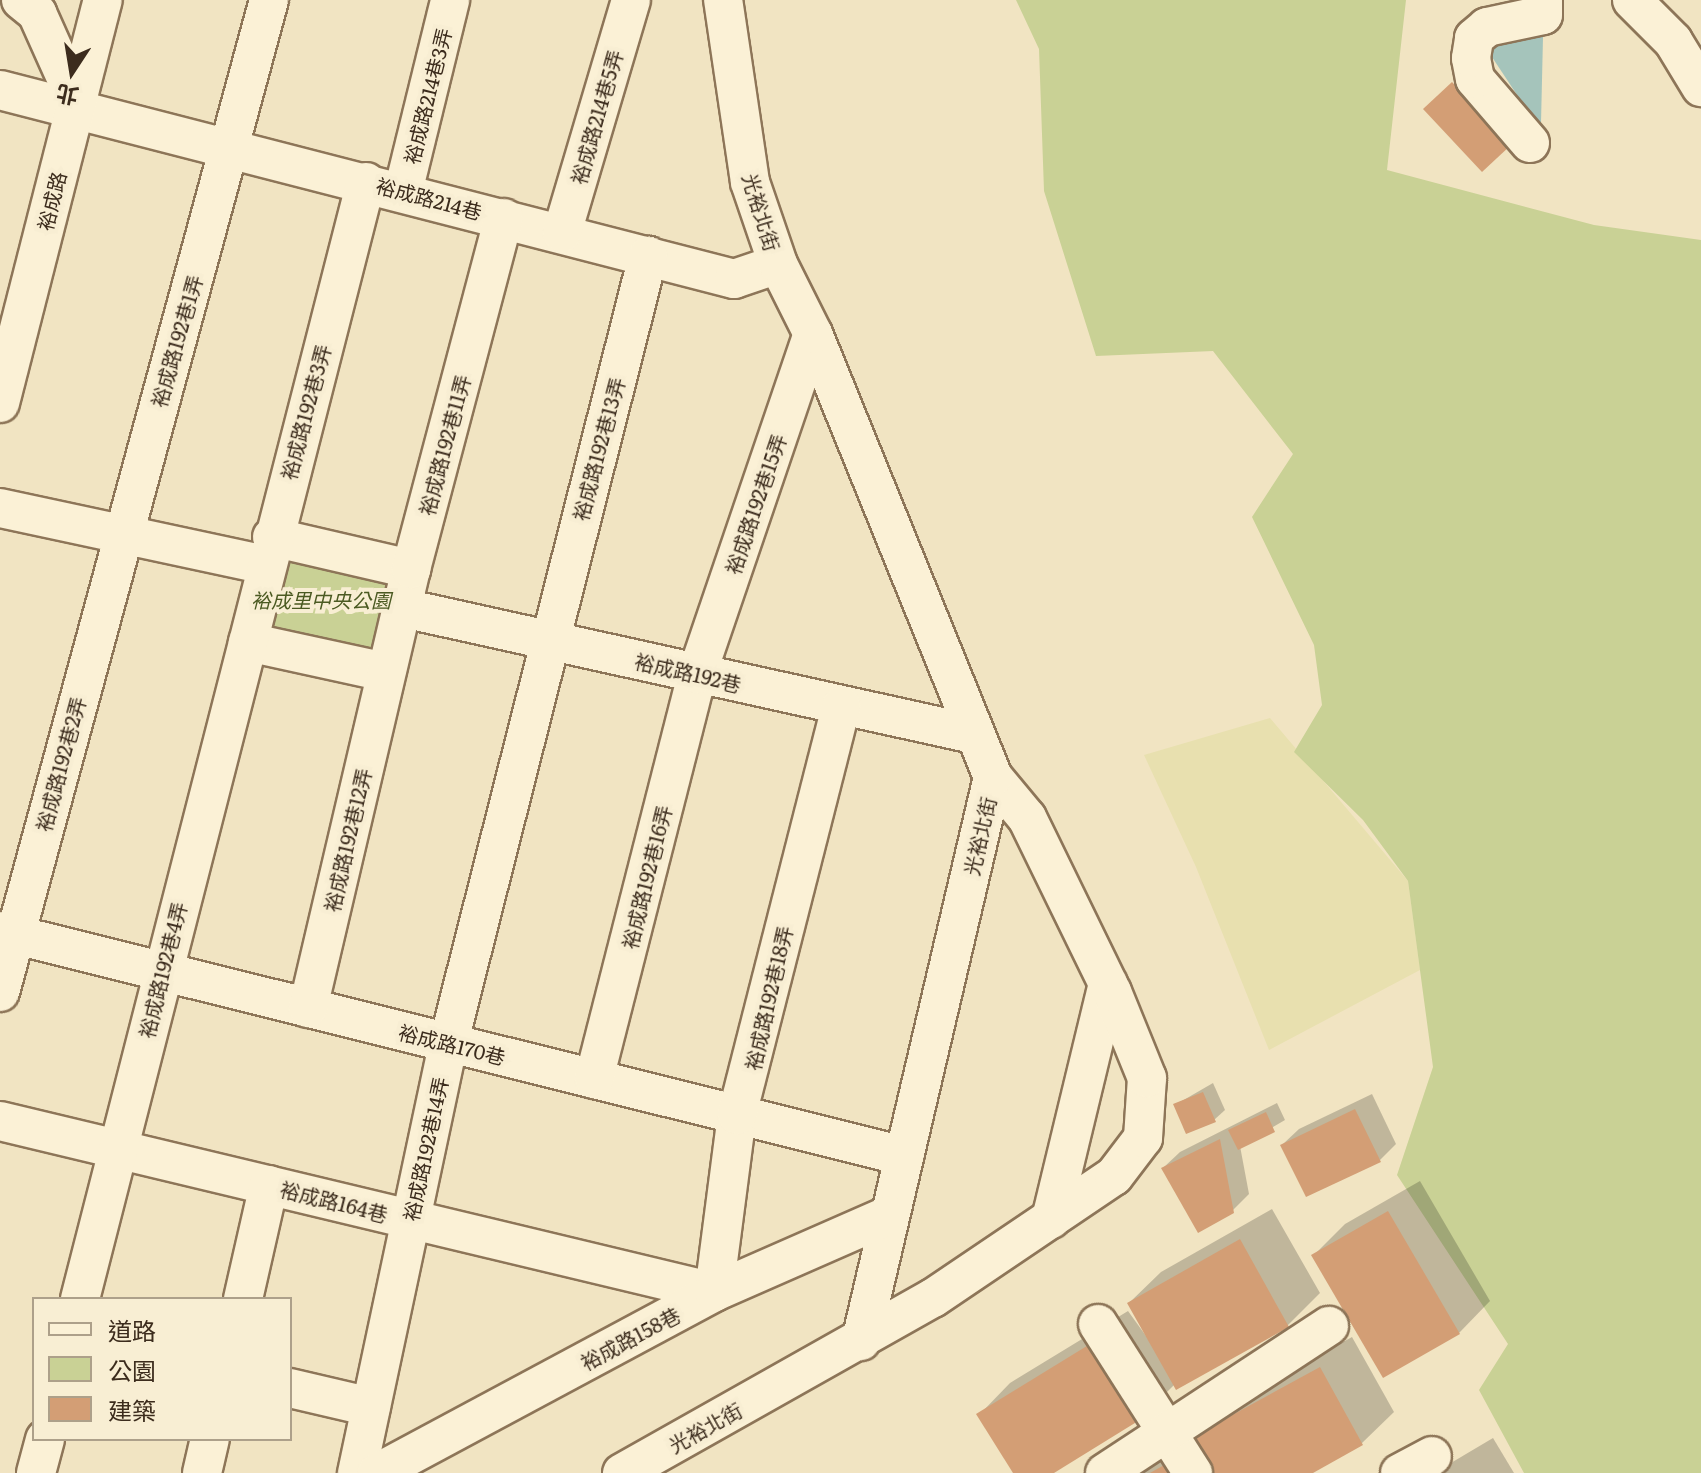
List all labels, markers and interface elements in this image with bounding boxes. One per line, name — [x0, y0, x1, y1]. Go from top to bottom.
street label: 裕成路214巷3弄 — [399, 25, 455, 167]
north arrow — [32, 32, 112, 112]
street label: 裕成路214巷5弄 — [565, 47, 627, 187]
text: 北 — [53, 78, 81, 114]
street label: 裕成路 — [32, 169, 70, 233]
street label: 光裕北街 — [739, 170, 785, 254]
street label: 裕成路214巷 — [373, 172, 485, 224]
street label: 裕成路192巷1弄 — [146, 272, 206, 410]
street label: 裕成路192巷3弄 — [275, 342, 335, 482]
street label: 裕成路192巷11弄 — [414, 372, 474, 518]
street label: 裕成路192巷13弄 — [567, 375, 629, 523]
street label: 裕成路192巷15弄 — [720, 431, 790, 577]
park label: 裕成里中央公園 — [251, 587, 391, 611]
street label: 裕成路192巷 — [632, 648, 744, 696]
street label: 裕成路192巷2弄 — [30, 694, 90, 834]
street label: 裕成路192巷12弄 — [319, 766, 375, 914]
street label: 光裕北街 — [958, 794, 1000, 878]
street label: 裕成路192巷16弄 — [617, 803, 675, 951]
street label: 裕成路192巷4弄 — [133, 899, 191, 1041]
street label: 裕成路192巷18弄 — [740, 923, 796, 1073]
street label: 裕成路170巷 — [396, 1019, 508, 1069]
street label: 裕成路192巷14弄 — [398, 1075, 452, 1223]
street label: 裕成路164巷 — [278, 1176, 390, 1226]
legend — [32, 1297, 292, 1441]
street label: 裕成路158巷 — [576, 1302, 684, 1374]
text: 道路 — [108, 1312, 156, 1347]
text: 公園 — [108, 1352, 156, 1387]
text: 建築 — [108, 1392, 156, 1427]
street label: 光裕北街 — [664, 1397, 746, 1457]

